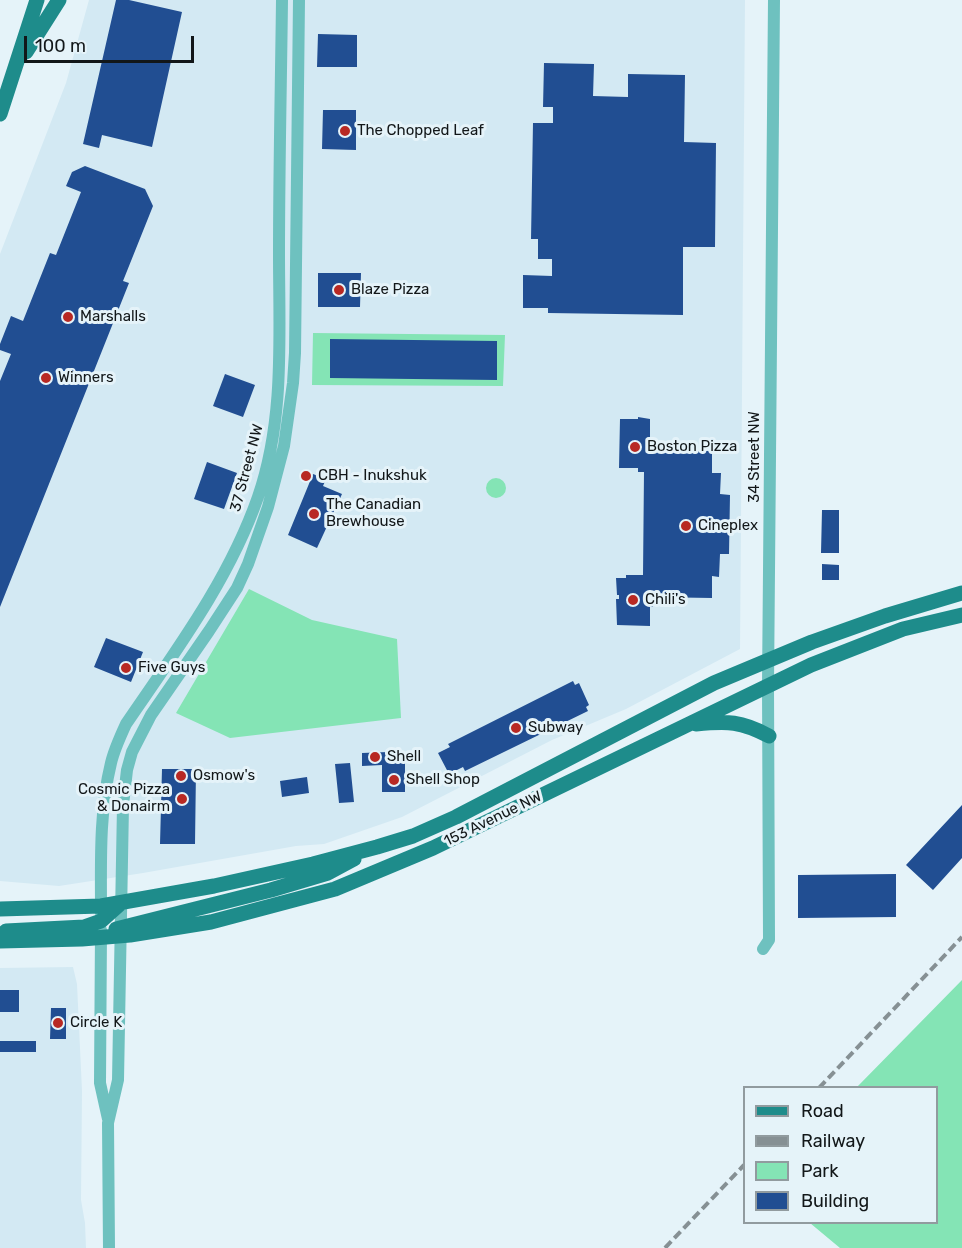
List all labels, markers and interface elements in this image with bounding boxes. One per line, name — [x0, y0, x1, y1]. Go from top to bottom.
scale bar — [27, 24, 196, 62]
text: 100 m — [35, 35, 86, 57]
place label: The Chopped Leaf — [357, 122, 484, 140]
marker: The Chopped Leaf — [338, 124, 352, 138]
place label: Blaze Pizza — [351, 281, 429, 299]
marker: Blaze Pizza — [332, 283, 346, 297]
place label: Marshalls — [80, 308, 146, 326]
marker: Marshalls — [61, 310, 75, 324]
place label: Winners — [58, 369, 114, 387]
marker: Winners — [39, 371, 53, 385]
street label: 34 Street NW — [746, 411, 764, 503]
street label: 37 Street NW — [227, 422, 267, 514]
place label: Boston Pizza — [647, 438, 737, 456]
marker: Boston Pizza — [628, 440, 642, 454]
place label: CBH - Inukshuk — [318, 467, 427, 485]
marker: CBH - Inukshuk — [299, 469, 313, 483]
place label: The Canadian Brewhouse — [326, 496, 421, 531]
marker: The Canadian Brewhouse — [307, 507, 321, 521]
place label: Cineplex — [698, 517, 758, 535]
marker: Cineplex — [679, 519, 693, 533]
place label: Chili's — [645, 591, 686, 609]
marker: Chili's — [626, 593, 640, 607]
place label: Five Guys — [138, 659, 205, 677]
marker: Five Guys — [119, 661, 133, 675]
place label: Subway — [528, 719, 583, 737]
marker: Subway — [509, 721, 523, 735]
place label: Shell — [387, 748, 421, 766]
marker: Shell — [368, 750, 382, 764]
place label: Osmow's — [193, 767, 255, 785]
marker: Osmow's — [174, 769, 188, 783]
place label: Shell Shop — [406, 771, 480, 789]
marker: Shell Shop — [387, 773, 401, 787]
place label: Cosmic Pizza & Donairm — [78, 781, 170, 816]
street label: 153 Avenue NW — [441, 788, 545, 850]
marker: Cosmic Pizza & Donairm — [175, 792, 189, 806]
place label: Circle K — [70, 1014, 122, 1032]
marker: Circle K — [51, 1016, 65, 1030]
legend — [743, 1086, 938, 1224]
text: Road — [801, 1100, 844, 1122]
text: Railway — [801, 1130, 865, 1152]
text: Park — [801, 1160, 838, 1182]
text: Building — [801, 1190, 869, 1212]

